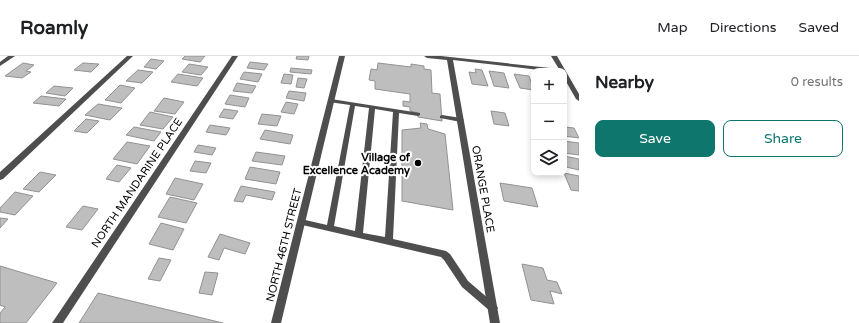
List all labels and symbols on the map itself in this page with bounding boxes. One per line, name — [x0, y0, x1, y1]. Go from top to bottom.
street label: NORTH MANDARINE PLACE — [89, 116, 185, 250]
street label: ORANGE PLACE — [469, 144, 497, 234]
place label: Village of Excellence Academy — [303, 151, 411, 178]
marker: Village of Excellence Academy — [413, 158, 423, 168]
street label: NORTH 46TH STREET — [264, 186, 305, 303]

